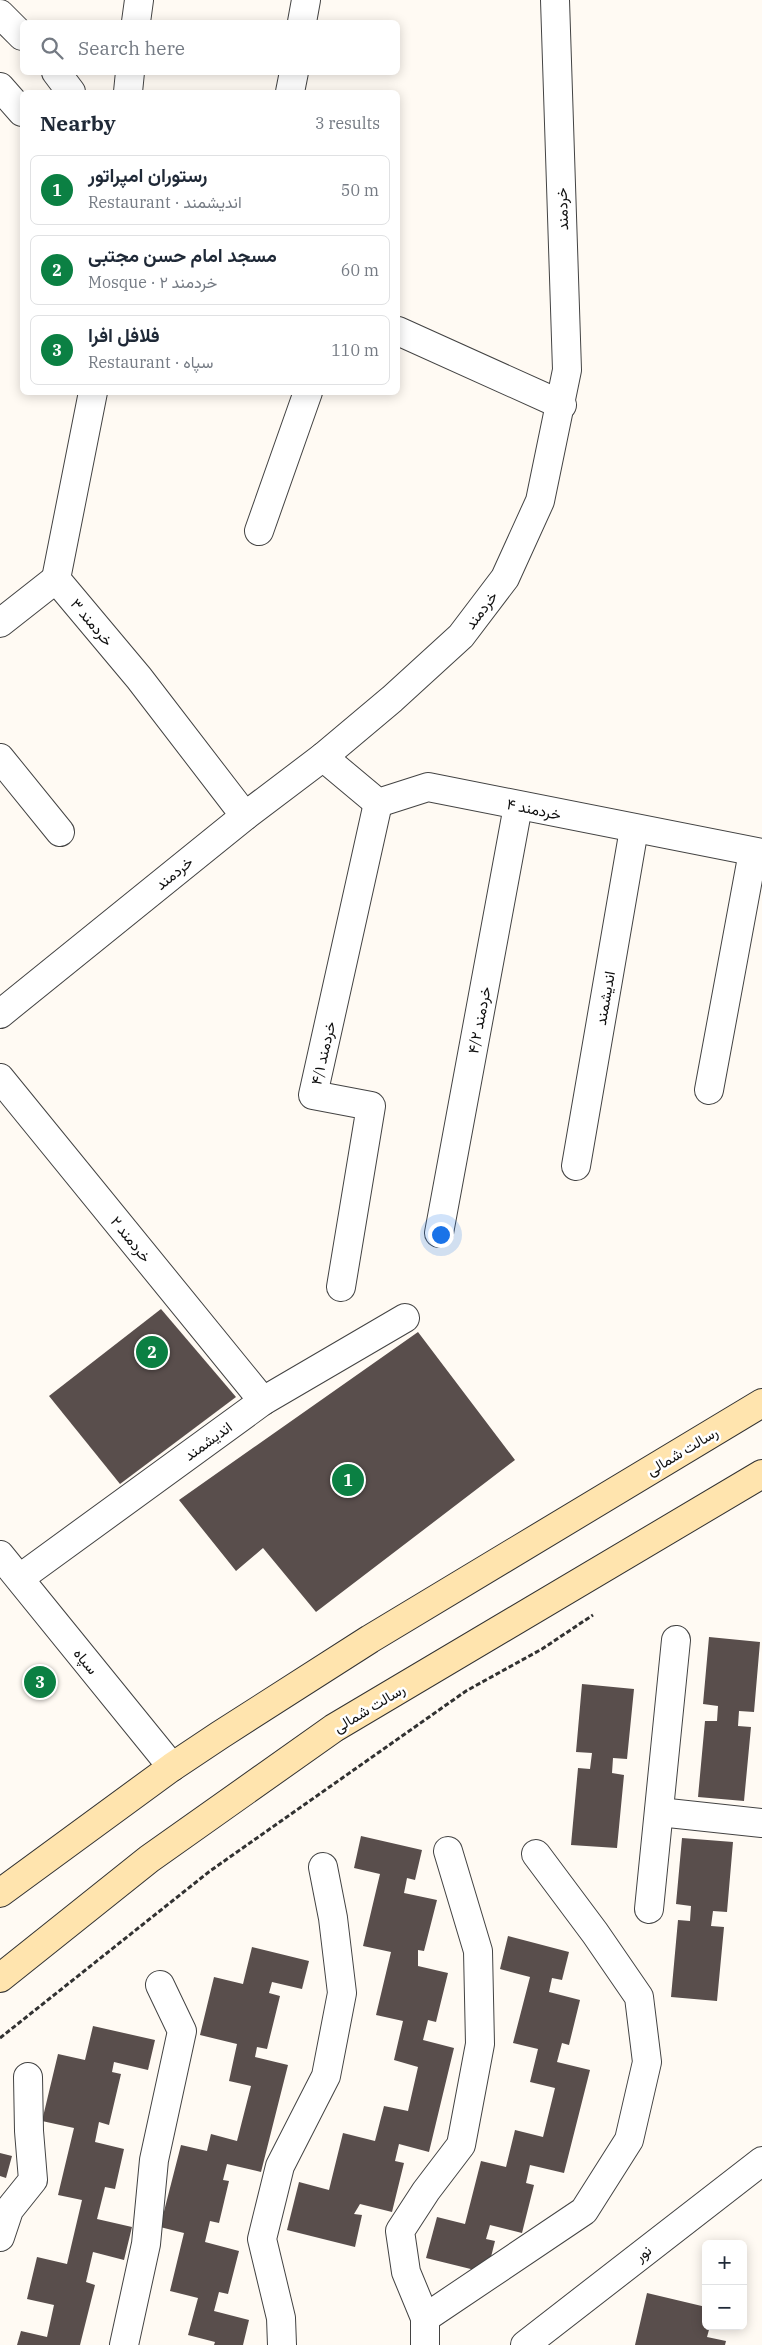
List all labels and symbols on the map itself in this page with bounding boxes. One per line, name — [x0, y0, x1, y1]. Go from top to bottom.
street label: خردمند — [552, 187, 572, 231]
street label: خردمند — [461, 587, 501, 633]
street label: خردمند ۳ — [67, 594, 117, 650]
street label: خردمند ۴ — [505, 794, 563, 824]
street label: خردمند — [151, 852, 197, 894]
street label: اندیشمند — [591, 969, 619, 1027]
street label: خردمند ۴/۲ — [463, 985, 495, 1055]
street label: خردمند ۴/۱ — [306, 1019, 340, 1087]
street label: خردمند ۲ — [107, 1212, 155, 1266]
your location — [428, 1222, 454, 1248]
pin: 2 — [136, 1333, 168, 1371]
street label: اندیشمند — [180, 1417, 236, 1465]
street label: رسالت شمالی — [643, 1422, 722, 1481]
pin: 1 — [332, 1461, 364, 1499]
street label: سپاه — [69, 1644, 102, 1679]
pin: 3 — [24, 1663, 56, 1701]
street label: رسالت شمالی — [330, 1679, 409, 1738]
street label: نور — [630, 2241, 655, 2266]

